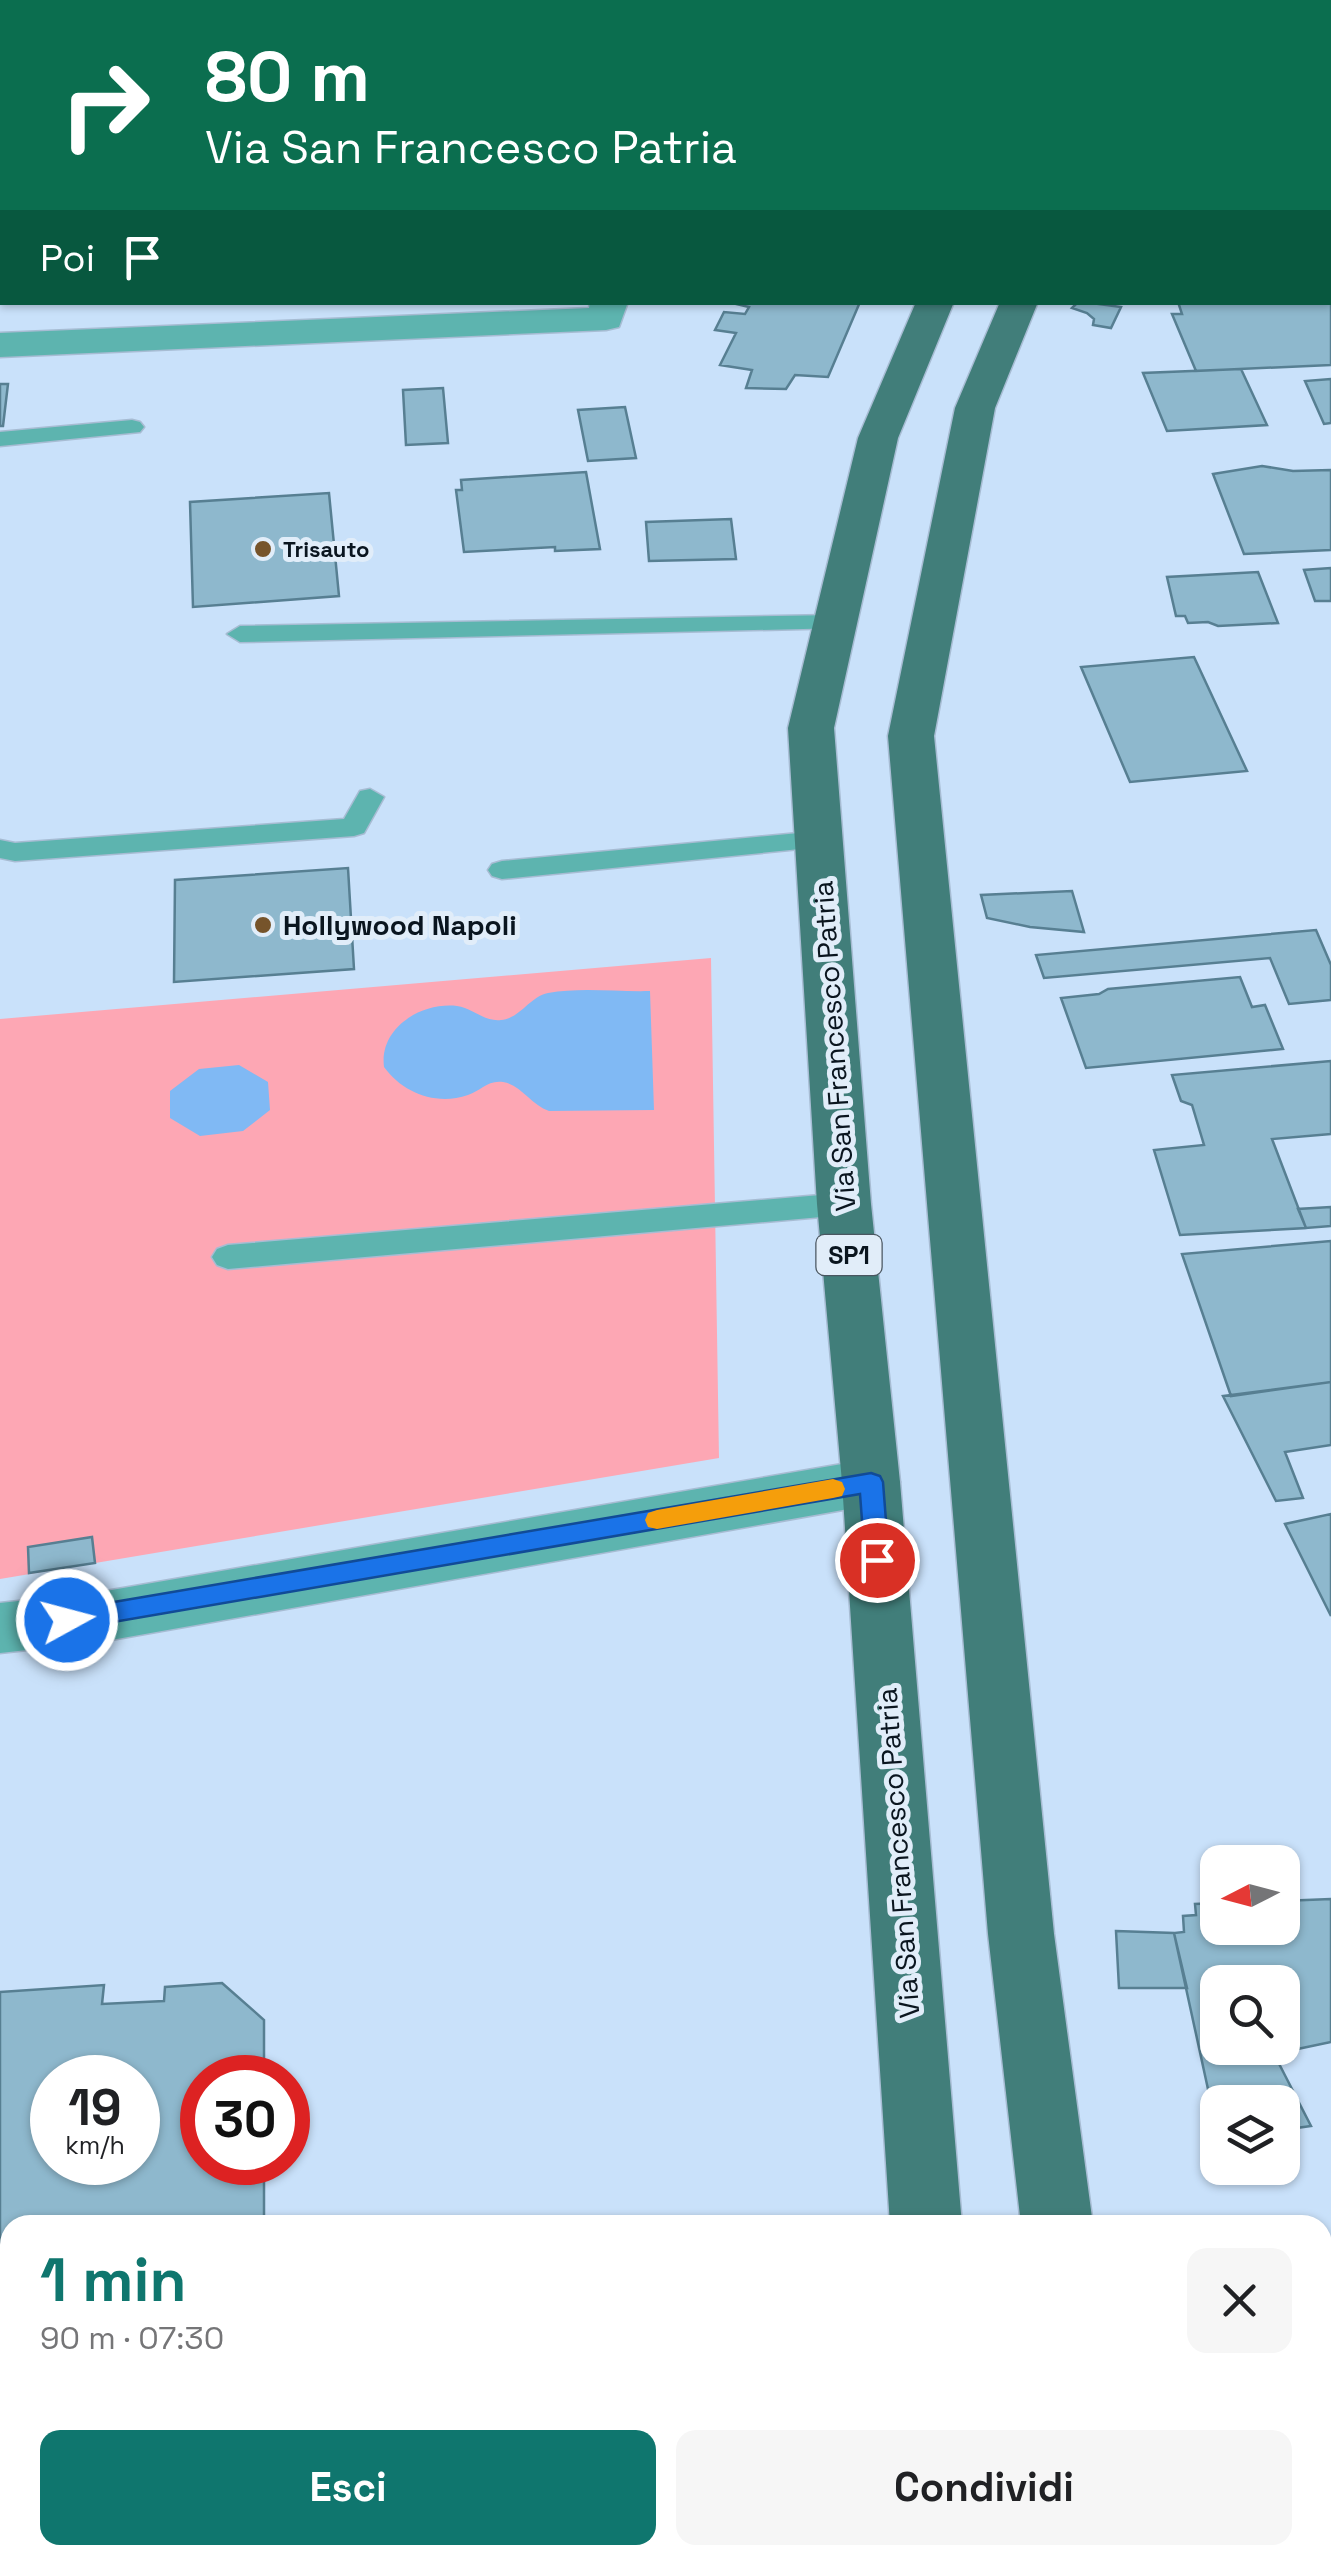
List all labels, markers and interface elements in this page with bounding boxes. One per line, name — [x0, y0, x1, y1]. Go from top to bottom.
text: 80 m — [205, 32, 370, 121]
icon: right — [40, 40, 170, 170]
text: Via San Francesco Patria — [205, 119, 737, 176]
icon: arrive — [115, 230, 170, 285]
text: Poi — [40, 234, 95, 282]
place label: Trisauto — [283, 535, 370, 563]
marker: Trisauto — [252, 538, 274, 560]
street label: Via San Francesco Patria — [804, 880, 864, 1212]
place label: Hollywood Napoli — [283, 907, 517, 943]
marker: Hollywood Napoli — [252, 914, 274, 936]
road number: SP1 — [816, 1235, 882, 1275]
pin — [835, 1518, 920, 1603]
icon: arrive — [850, 1533, 905, 1588]
position arrow — [15, 1568, 119, 1672]
street label: Via San Francesco Patria — [868, 1687, 928, 2019]
north arrow — [1200, 1845, 1300, 1945]
map controls — [1200, 1845, 1300, 2185]
button: search — [1200, 1965, 1300, 2065]
speed limit sign: 30 — [180, 2055, 310, 2185]
text: 19 — [68, 2076, 122, 2140]
button: layers — [1200, 2085, 1300, 2185]
text: km/h — [65, 2129, 125, 2161]
text: 1 min — [40, 2242, 187, 2319]
button: close — [1187, 2248, 1292, 2353]
text: 90 m · 07:30 — [40, 2318, 224, 2358]
button: Esci — [40, 2430, 656, 2545]
button: Condividi — [676, 2430, 1292, 2545]

